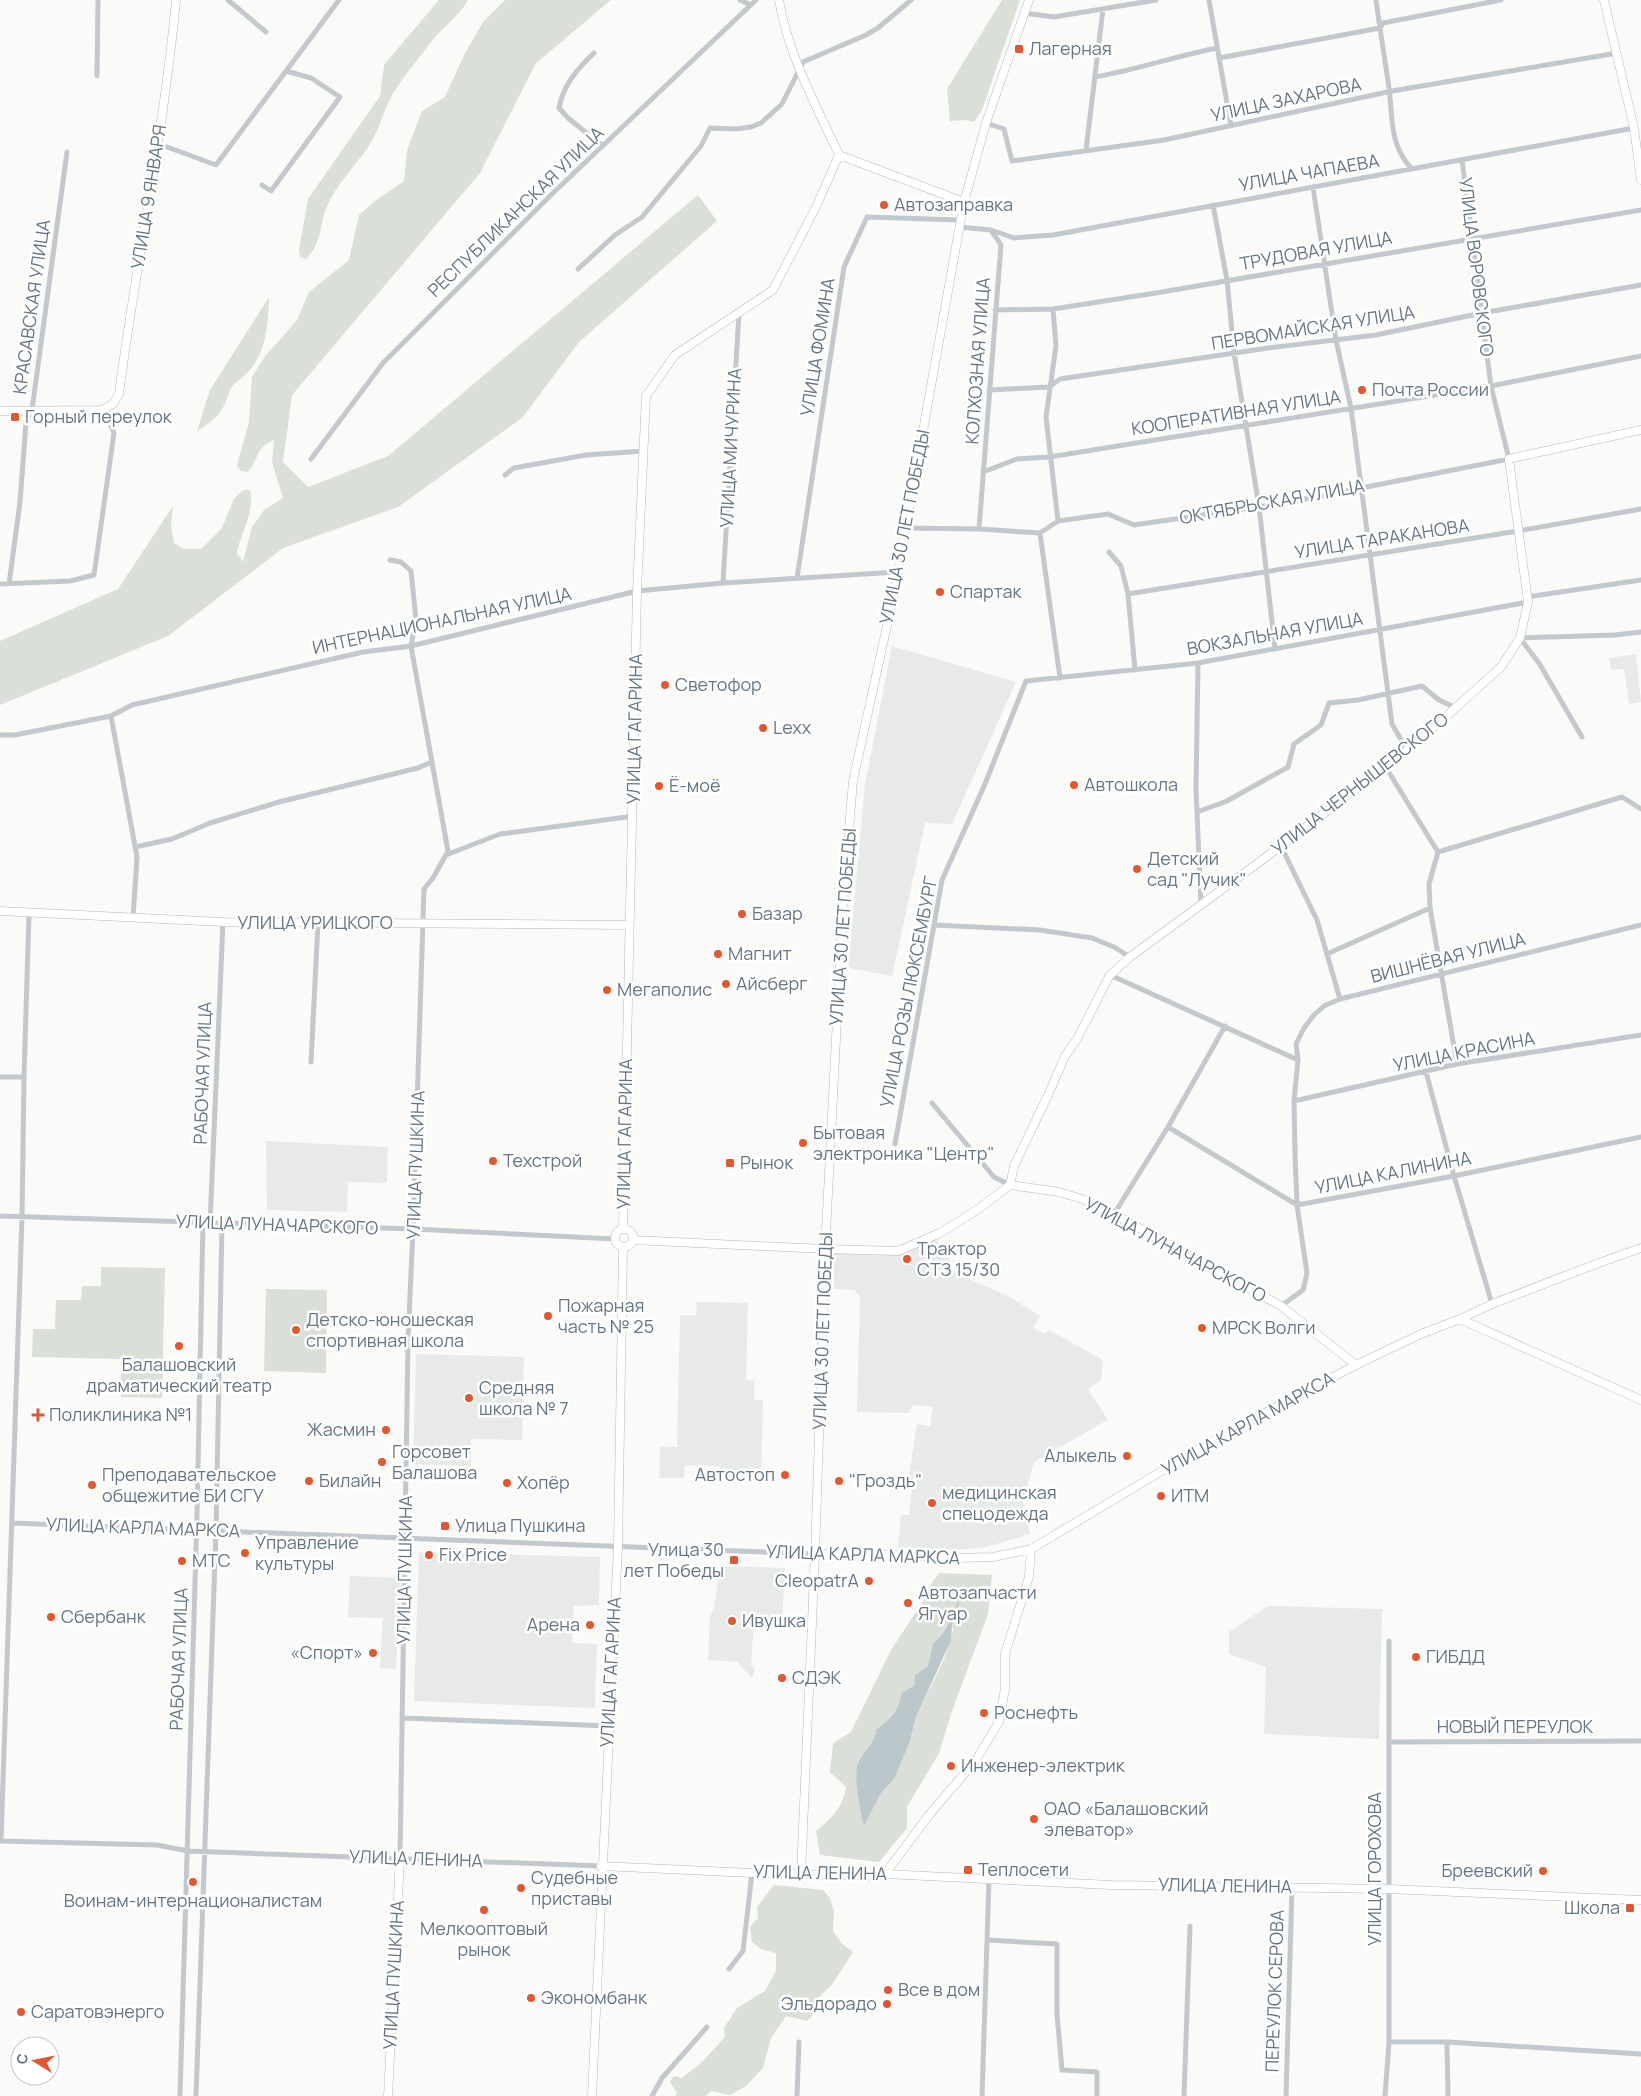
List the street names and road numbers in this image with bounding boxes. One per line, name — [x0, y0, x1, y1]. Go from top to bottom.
street label: УЛИЦА ЗАХАРОВА — [1208, 71, 1364, 127]
street label: РЕСПУБЛИКАНСКАЯ УЛИЦА — [422, 120, 609, 302]
street label: УЛИЦА 9 ЯНВАРЯ — [125, 123, 171, 271]
street label: УЛИЦА ЧАПАЕВА — [1237, 148, 1382, 196]
street label: УЛИЦА ВОРОВСКОГО — [1454, 176, 1500, 358]
street label: КРАСАВСКАЯ УЛИЦА — [7, 217, 55, 396]
street label: ТРУДОВАЯ УЛИЦА — [1238, 225, 1395, 275]
street label: УЛИЦА ФОМИНА — [794, 275, 840, 418]
street label: КОЛХОЗНАЯ УЛИЦА — [959, 276, 995, 445]
street label: ПЕРВОМАЙСКАЯ УЛИЦА — [1209, 299, 1417, 355]
street label: УЛИЦА МИЧУРИНА — [714, 367, 746, 528]
street label: КООПЕРАТИВНАЯ УЛИЦА — [1129, 384, 1343, 440]
street label: УЛИЦА 30 ЛЕТ ПОБЕДЫ — [873, 427, 935, 626]
street label: ОКТЯБРЬСКАЯ УЛИЦА — [1177, 473, 1367, 529]
street label: УЛИЦА ТАРАКАНОВА — [1293, 512, 1471, 564]
street label: ИНТЕРНАЦИОНАЛЬНАЯ УЛИЦА — [310, 581, 574, 659]
street label: ВОКЗАЛЬНАЯ УЛИЦА — [1185, 606, 1365, 660]
street label: УЛИЦА ГАГАРИНА — [621, 653, 647, 805]
street label: УЛИЦА ЧЕРНЫШЕВСКОГО — [1266, 707, 1453, 860]
street label: УЛИЦА 30 ЛЕТ ПОБЕДЫ — [823, 827, 861, 1027]
street label: УЛИЦА РОЗЫ ЛЮКСЕМБУРГ — [874, 874, 942, 1110]
street label: УЛИЦА УРИЦКОГО — [237, 910, 393, 934]
street label: ВИШНЁВАЯ УЛИЦА — [1368, 926, 1528, 988]
street label: РАБОЧАЯ УЛИЦА — [188, 1001, 217, 1145]
street label: УЛИЦА КРАСИНА — [1391, 1025, 1537, 1077]
street label: УЛИЦА ГАГАРИНА — [611, 1058, 637, 1210]
street label: УЛИЦА ПУШКИНА — [400, 1089, 430, 1240]
street label: УЛИЦА КАЛИНИНА — [1313, 1145, 1474, 1199]
street label: УЛИЦА ЛУНАЧАРСКОГО — [1080, 1191, 1271, 1307]
street label: УЛИЦА ЛУНАЧАРСКОГО — [175, 1208, 379, 1240]
street label: УЛИЦА 30 ЛЕТ ПОБЕДЫ — [807, 1232, 837, 1430]
street label: УЛИЦА КАРЛА МАРКСА — [1157, 1365, 1339, 1481]
street label: УЛИЦА ПУШКИНА — [391, 1494, 417, 1645]
street label: УЛИЦА КАРЛА МАРКСА — [45, 1512, 241, 1542]
street label: УЛИЦА КАРЛА МАРКСА — [765, 1539, 961, 1569]
street label: РАБОЧАЯ УЛИЦА — [164, 1587, 193, 1731]
street label: УЛИЦА ГАГАРИНА — [594, 1595, 626, 1748]
street label: НОВЫЙ ПЕРЕУЛОК — [1437, 1714, 1594, 1738]
street label: УЛИЦА ГОРОХОВА — [1362, 1791, 1386, 1946]
street label: УЛИЦА ЛЕНИНА — [349, 1844, 484, 1872]
street label: УЛИЦА ЛЕНИНА — [753, 1859, 888, 1885]
street label: УЛИЦА ЛЕНИНА — [1158, 1872, 1293, 1898]
street label: УЛИЦА ПУШКИНА — [377, 1899, 409, 2050]
street label: ПЕРЕУЛОК СЕРОВА — [1259, 1909, 1289, 2073]

